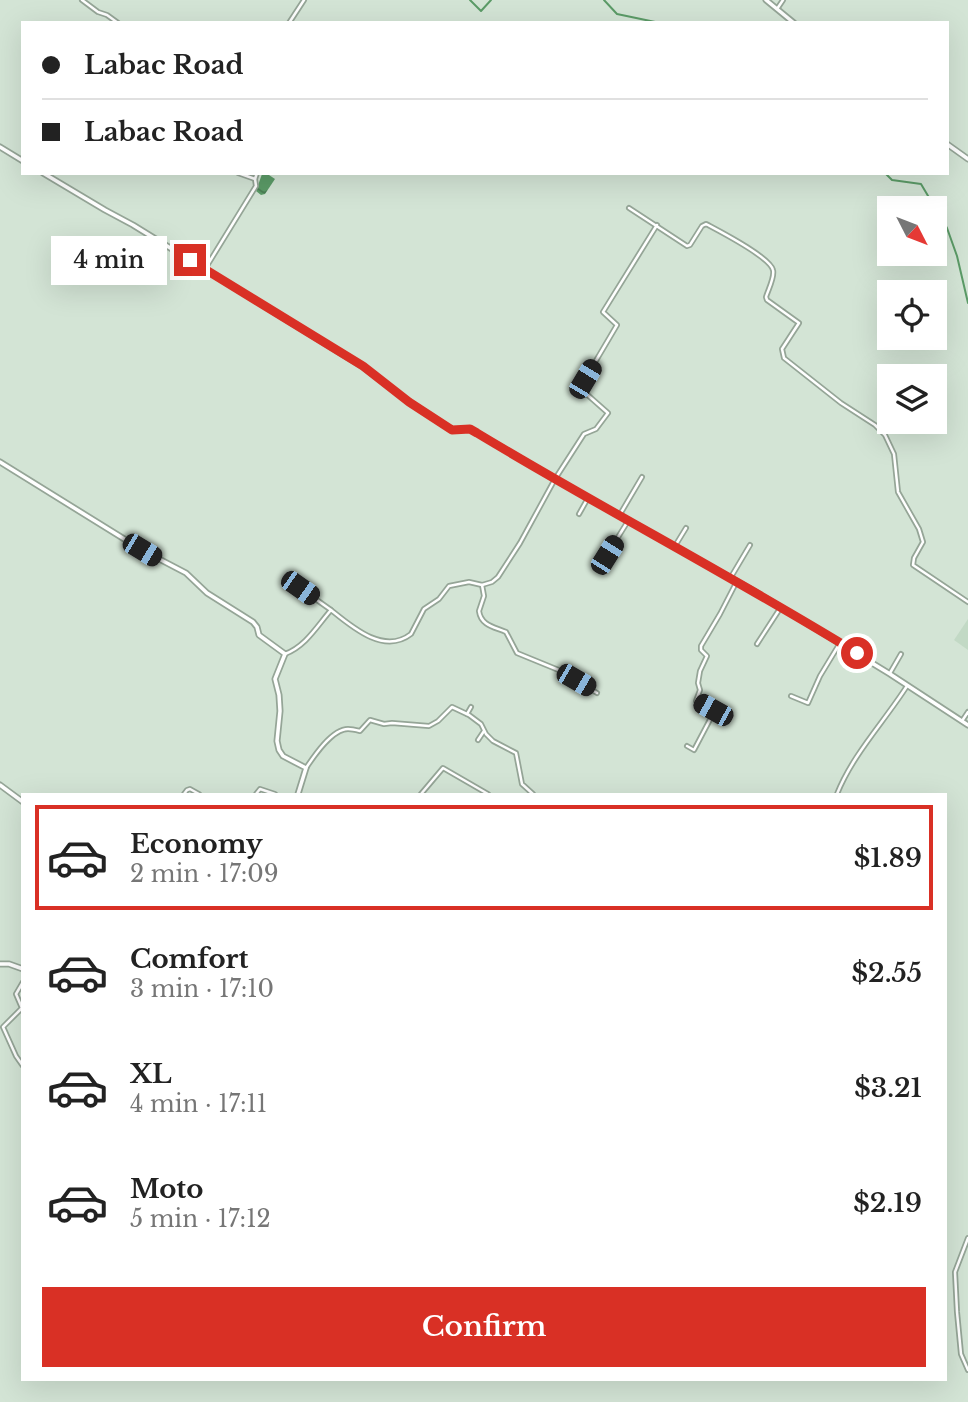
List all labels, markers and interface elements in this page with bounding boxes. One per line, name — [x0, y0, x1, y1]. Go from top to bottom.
text: Labac Road — [84, 49, 244, 81]
text: Labac Road — [84, 116, 244, 148]
north arrow — [877, 196, 947, 266]
map controls — [877, 196, 947, 434]
callout: 4 min — [50, 236, 166, 284]
route end — [174, 244, 206, 276]
text: 4 min — [74, 246, 144, 274]
button: locate — [877, 280, 947, 350]
car — [566, 356, 605, 402]
button: layers — [877, 364, 947, 434]
car — [119, 530, 166, 570]
car — [587, 532, 628, 578]
car — [277, 567, 324, 609]
route start — [841, 637, 873, 669]
car — [553, 660, 600, 700]
car — [690, 691, 737, 729]
icon: car — [46, 826, 109, 889]
text: Economy — [130, 828, 263, 860]
text: $1.89 — [854, 842, 922, 874]
text: 2 min · 17:09 — [130, 860, 278, 888]
icon: car — [46, 941, 109, 1004]
text: Comfort — [130, 943, 248, 975]
text: $2.55 — [852, 957, 922, 989]
text: 3 min · 17:10 — [130, 975, 274, 1003]
icon: car — [46, 1056, 109, 1119]
text: XL — [130, 1058, 172, 1090]
text: $3.21 — [854, 1072, 922, 1104]
text: 4 min · 17:11 — [130, 1090, 267, 1118]
icon: car — [46, 1171, 109, 1234]
text: Moto — [130, 1173, 203, 1205]
text: $2.19 — [853, 1187, 922, 1219]
text: 5 min · 17:12 — [130, 1205, 271, 1233]
button: Confirm — [42, 1287, 926, 1367]

